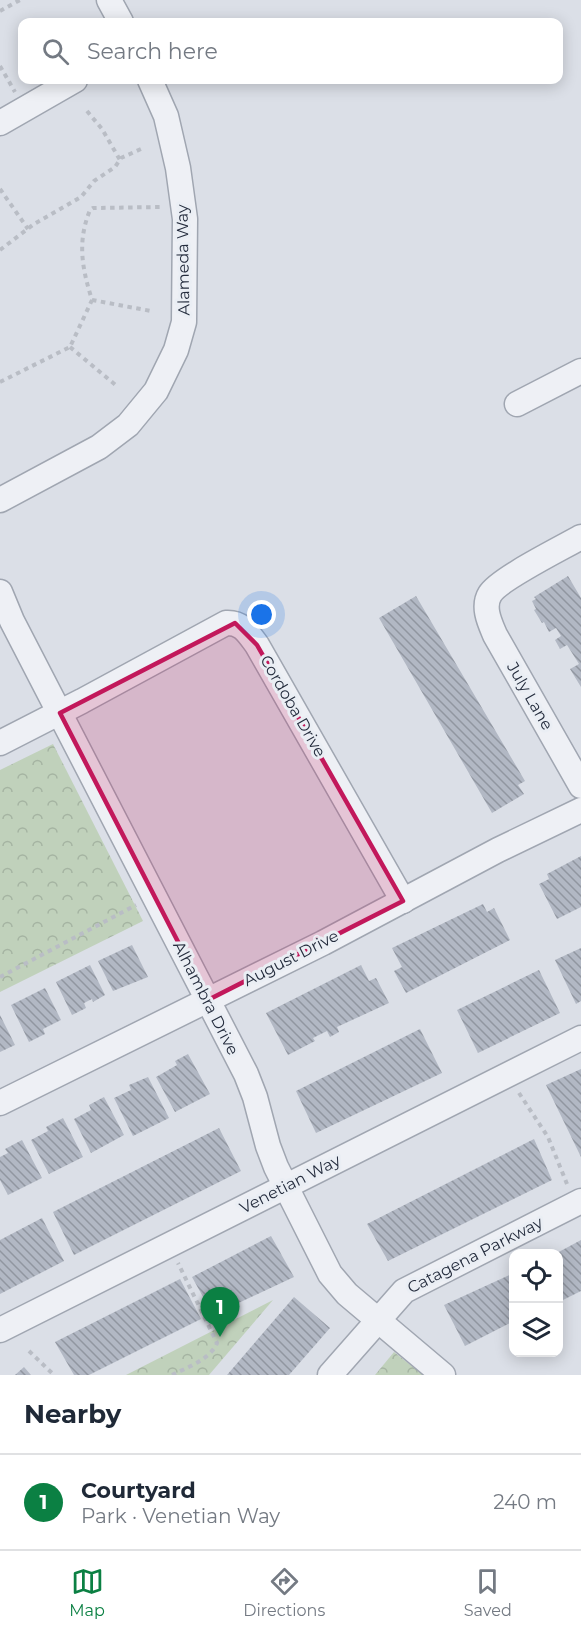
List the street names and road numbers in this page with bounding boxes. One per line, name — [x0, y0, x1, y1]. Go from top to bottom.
street label: Alameda Way — [173, 204, 193, 316]
street label: Cordoba Drive — [256, 652, 330, 760]
street label: July Lane — [502, 658, 557, 733]
street label: August Drive — [240, 926, 342, 990]
street label: Alhambra Drive — [169, 938, 243, 1058]
street label: Venetian Way — [237, 1150, 344, 1218]
street label: Catagena Parkway — [404, 1213, 546, 1297]

